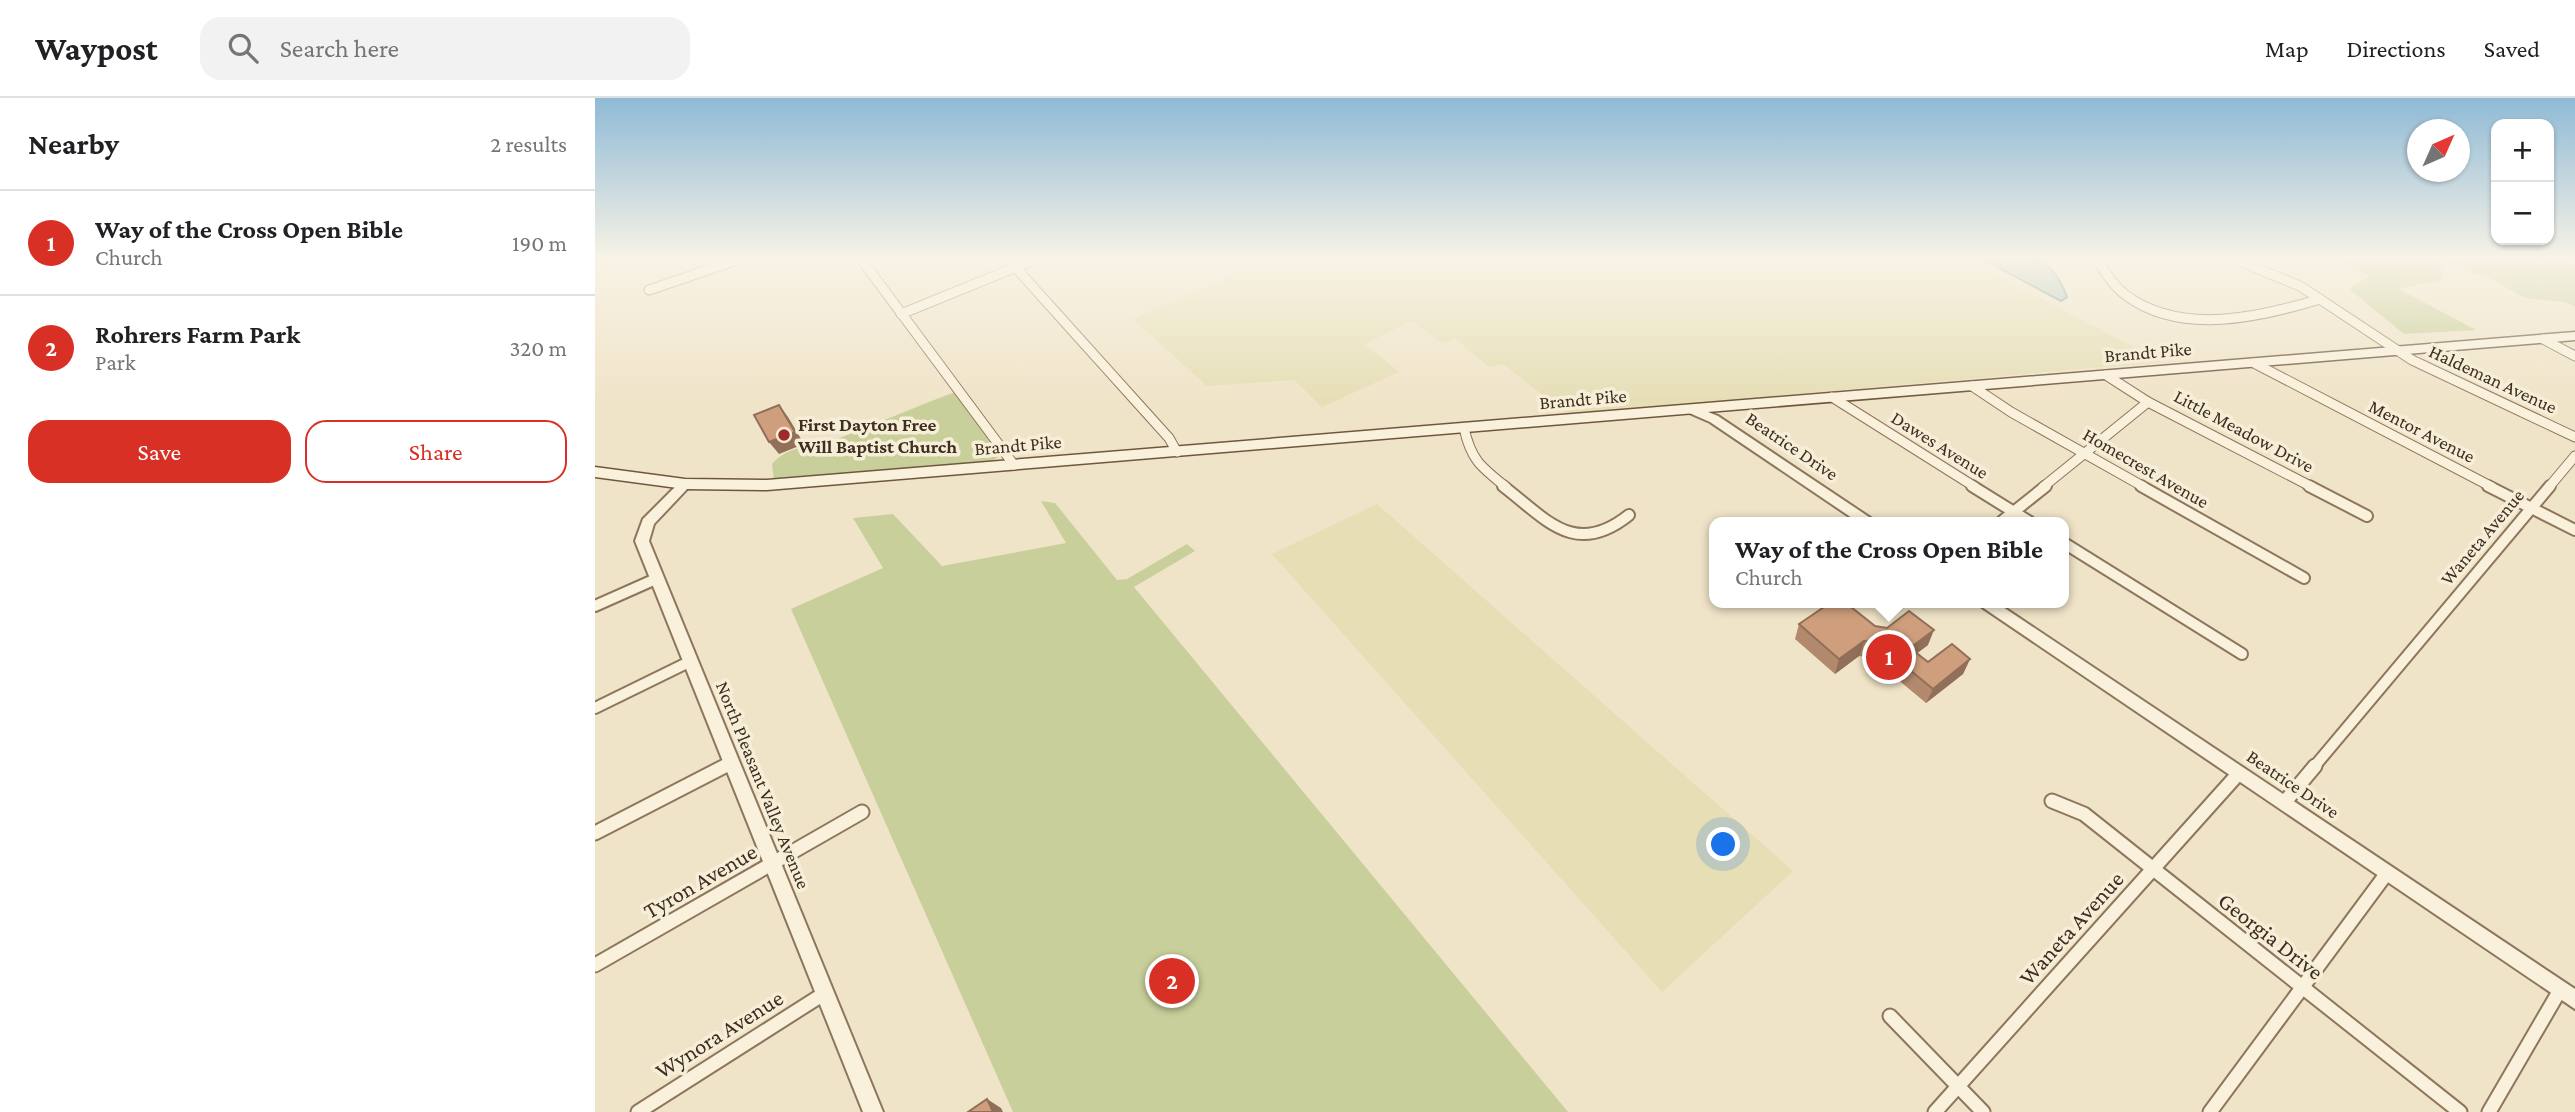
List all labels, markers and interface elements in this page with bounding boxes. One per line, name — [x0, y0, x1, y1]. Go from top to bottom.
search box — [200, 17, 690, 80]
icon: search — [224, 29, 262, 67]
text: Waypost — [35, 30, 158, 67]
text: Search here — [280, 34, 399, 63]
text: Map — [2265, 35, 2309, 62]
text: Directions — [2347, 35, 2446, 62]
text: Saved — [2484, 35, 2540, 62]
north arrow — [2407, 119, 2470, 182]
map controls — [2491, 119, 2554, 245]
button: + — [2491, 119, 2554, 182]
text: Nearby — [28, 127, 119, 160]
text: 2 results — [490, 131, 567, 157]
button: − — [2491, 182, 2554, 245]
text: Way of the Cross Open Bible — [95, 215, 403, 244]
text: 1 — [47, 230, 55, 256]
text: 190 m — [512, 230, 567, 256]
text: Church — [95, 244, 163, 270]
text: Rohrers Farm Park — [95, 320, 300, 349]
text: 2 — [45, 335, 57, 361]
text: 320 m — [509, 335, 567, 361]
street label: Brandt Pike — [2104, 338, 2192, 366]
street label: Haldeman Avenue — [2426, 340, 2560, 418]
text: Park — [95, 349, 136, 375]
street label: Brandt Pike — [1539, 385, 1627, 413]
street label: Little Meadow Drive — [2171, 385, 2317, 477]
street label: Mentor Avenue — [2365, 395, 2479, 467]
street label: Beatrice Drive — [1742, 407, 1842, 485]
street label: Dawes Avenue — [1888, 407, 1992, 483]
place label: First Dayton Free Will Baptist Church — [797, 414, 957, 457]
button: Save — [28, 420, 291, 483]
button: Share — [305, 420, 567, 483]
street label: Homecrest Avenue — [2080, 424, 2212, 512]
marker: First Dayton Free Will Baptist Church — [776, 427, 792, 443]
street label: Brandt Pike — [974, 431, 1062, 459]
street label: Waneta Avenue — [2436, 485, 2528, 589]
popup — [1709, 517, 2069, 608]
text: Way of the Cross Open Bible — [1735, 535, 2043, 564]
text: Church — [1735, 564, 1803, 590]
pin: 1 — [1866, 631, 1912, 683]
street label: North Pleasant Valley Avenue — [712, 678, 814, 892]
street label: Beatrice Drive — [2243, 745, 2343, 823]
your location — [1706, 827, 1740, 861]
street label: Tyron Avenue — [639, 838, 761, 924]
street label: Waneta Avenue — [2013, 866, 2129, 990]
street label: Georgia Drive — [2213, 887, 2329, 985]
pin: 2 — [1149, 955, 1195, 1007]
street label: Wynora Avenue — [650, 984, 788, 1084]

